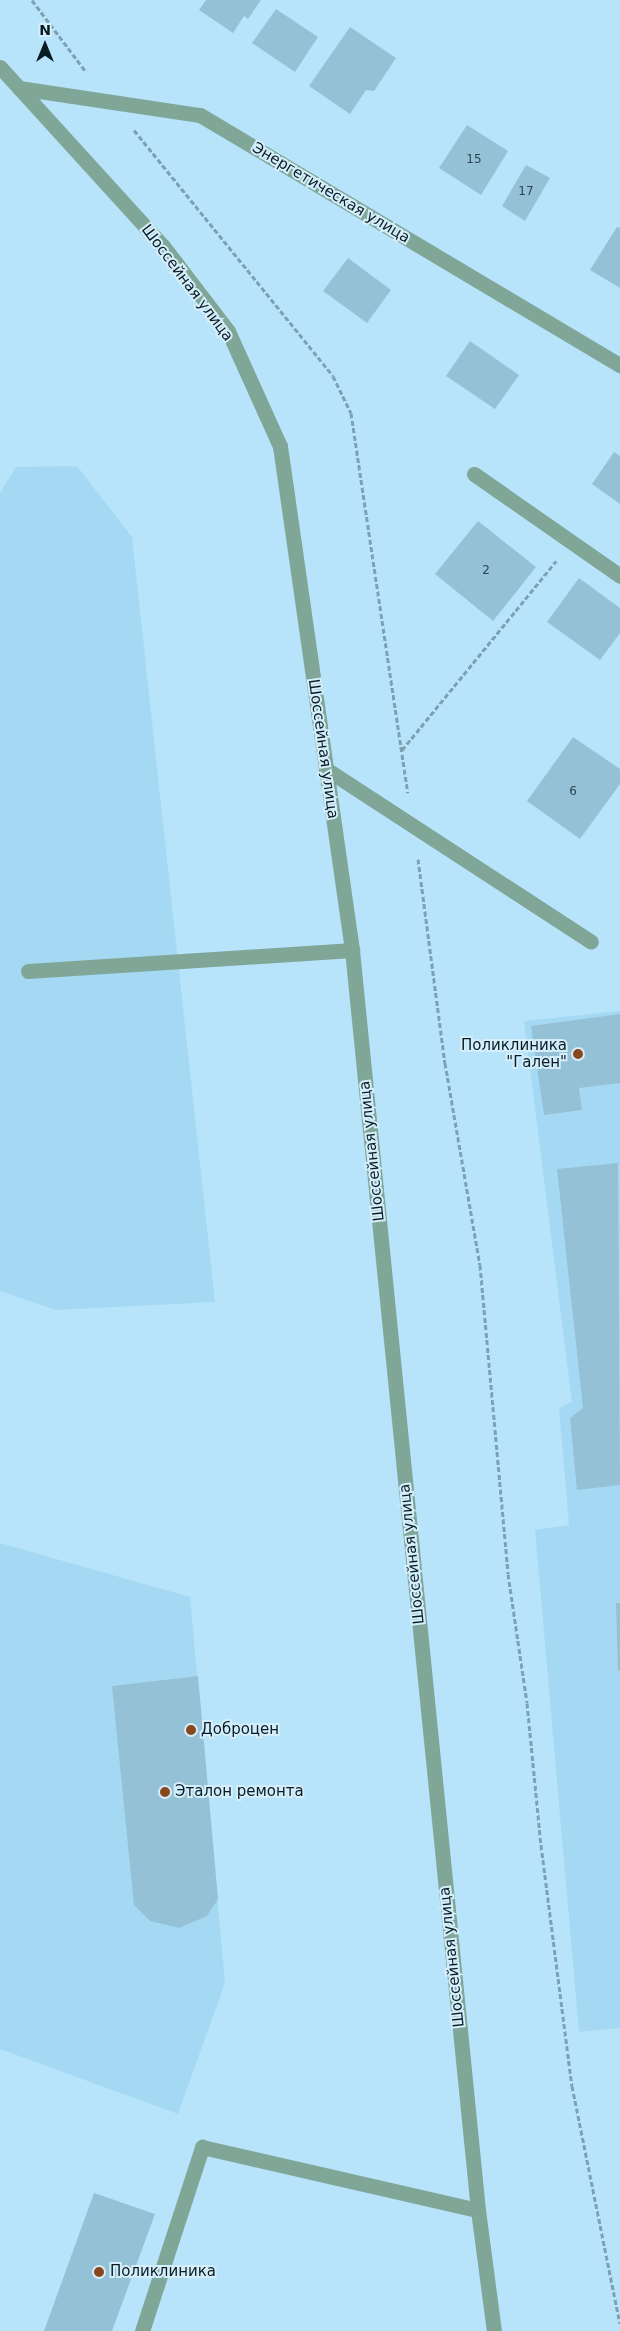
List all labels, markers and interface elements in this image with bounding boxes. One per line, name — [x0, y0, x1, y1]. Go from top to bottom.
north arrow — [20, 20, 70, 70]
text: N — [39, 22, 51, 38]
street label: Энергетическая улица — [249, 139, 413, 247]
house number: 15 — [466, 153, 482, 167]
house number: 17 — [518, 185, 534, 199]
street label: Шоссейная улица — [137, 221, 237, 345]
house number: 2 — [482, 564, 490, 578]
street label: Шоссейная улица — [304, 678, 342, 820]
house number: 6 — [569, 785, 577, 799]
place label: Поликлиника "Гален" — [461, 1036, 567, 1071]
marker: Поликлиника "Гален" — [571, 1047, 585, 1061]
street label: Шоссейная улица — [356, 1080, 388, 1222]
street label: Шоссейная улица — [396, 1483, 428, 1625]
place label: Доброцен — [201, 1721, 279, 1739]
marker: Доброцен — [185, 1724, 197, 1736]
place label: Эталон ремонта — [175, 1783, 304, 1801]
marker: Эталон ремонта — [159, 1786, 171, 1798]
street label: Шоссейная улица — [436, 1886, 468, 2028]
place label: Поликлиника — [110, 2263, 216, 2281]
marker: Поликлиника — [92, 2265, 106, 2279]

